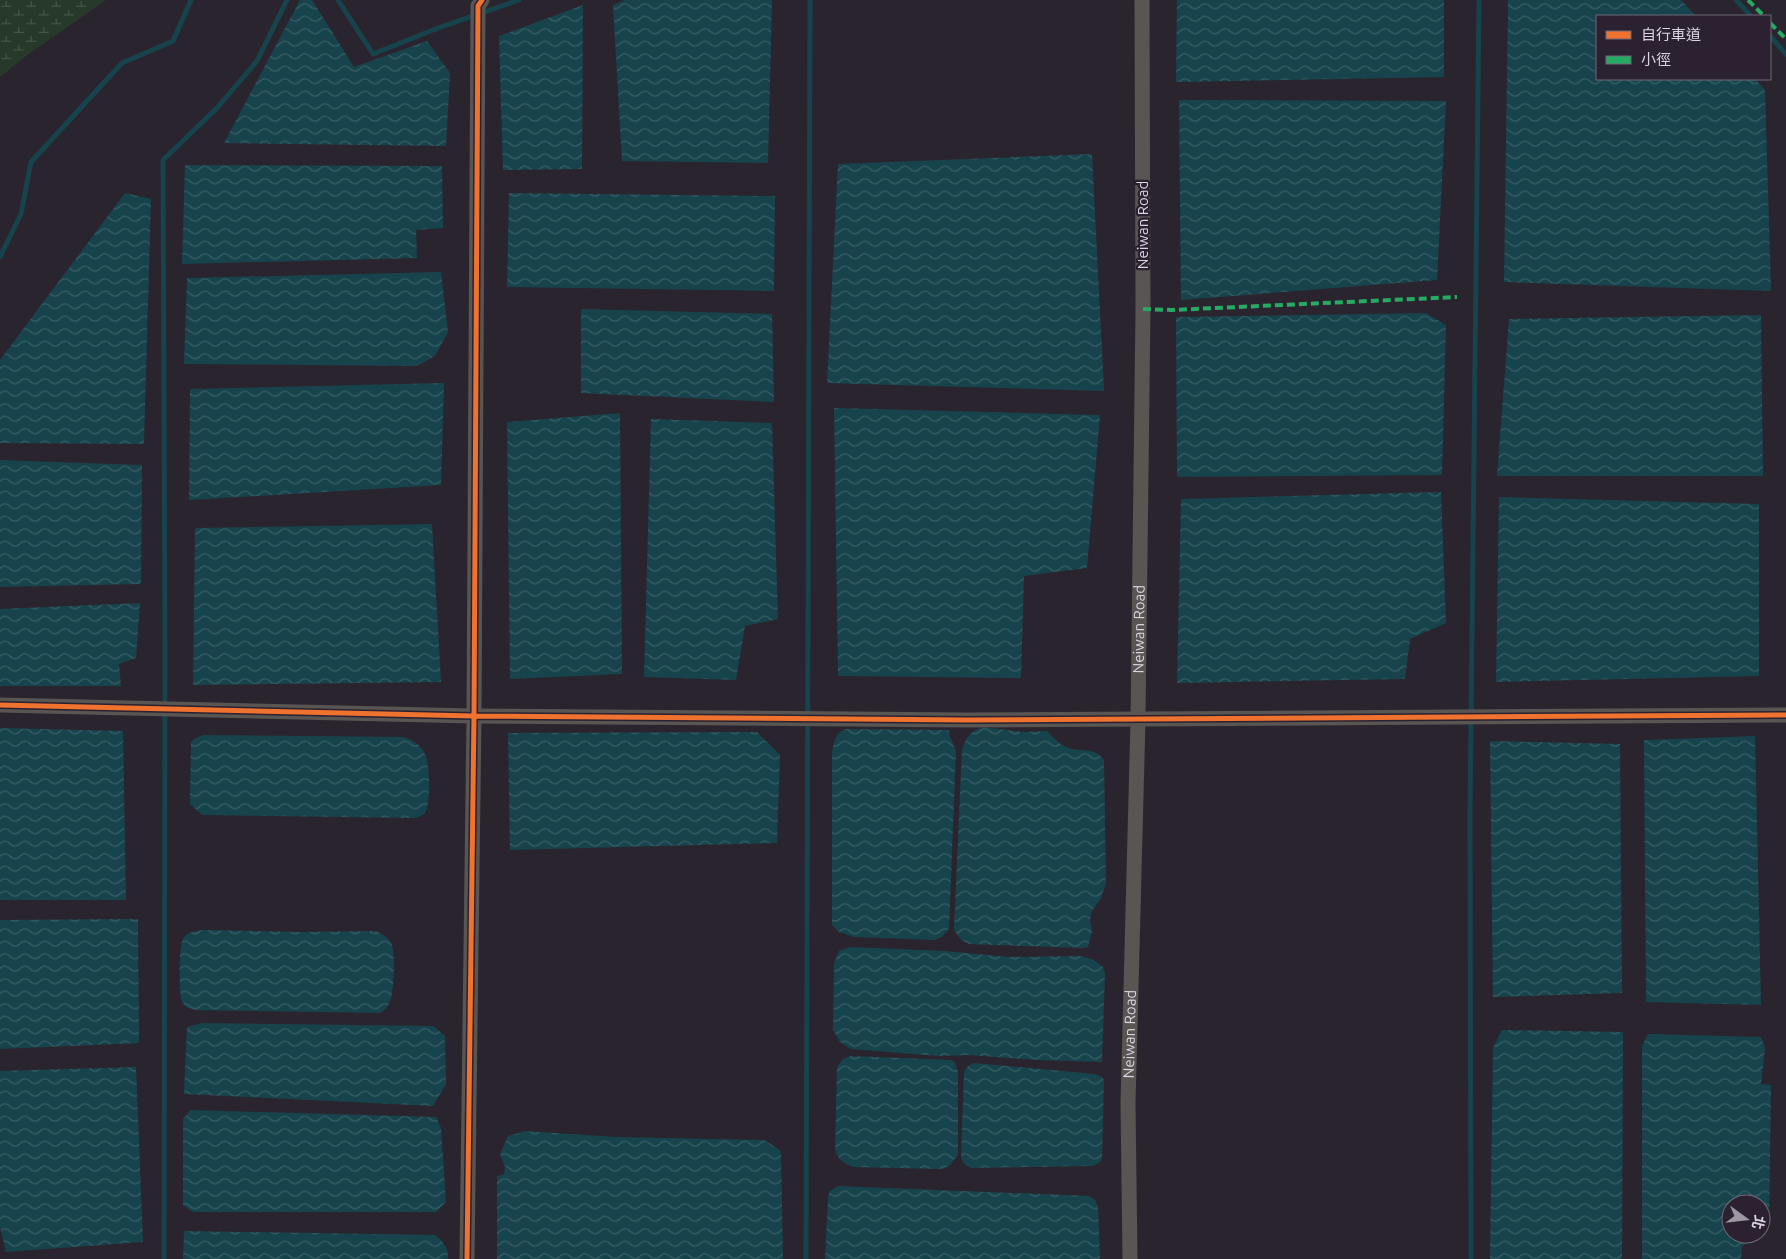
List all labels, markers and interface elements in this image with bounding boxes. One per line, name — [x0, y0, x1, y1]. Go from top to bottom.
legend — [1596, 15, 1771, 80]
text: 自行車道 — [1641, 26, 1701, 43]
text: 小徑 — [1641, 51, 1671, 68]
street label: Neiwan Road — [1134, 181, 1151, 269]
street label: Neiwan Road — [1130, 585, 1148, 674]
street label: Neiwan Road — [1120, 990, 1139, 1079]
north arrow — [1721, 1194, 1771, 1244]
text: 北 — [1749, 1214, 1768, 1231]

